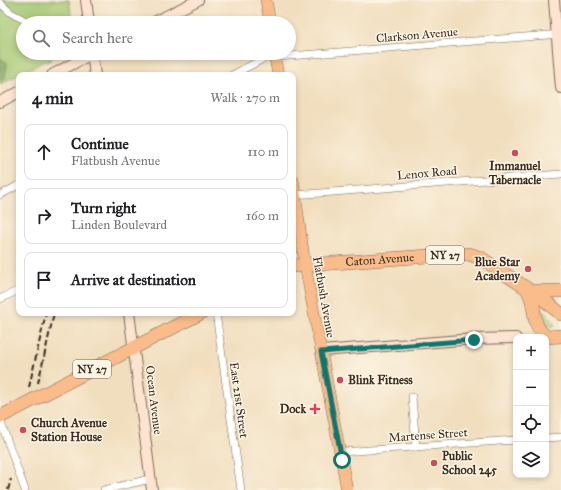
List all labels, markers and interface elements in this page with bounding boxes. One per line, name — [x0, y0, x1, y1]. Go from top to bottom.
search box — [16, 16, 296, 60]
street label: Clarkson Avenue — [375, 24, 459, 46]
icon: search — [30, 27, 52, 49]
text: Search here — [62, 29, 133, 47]
text: 4 min — [32, 88, 73, 109]
text: Walk · 270 m — [211, 90, 280, 106]
text: Continue — [71, 135, 129, 153]
icon: ahead — [33, 141, 55, 163]
text: 110 m — [247, 144, 279, 160]
marker: Immanuel Tabernacle — [510, 148, 520, 158]
text: Flatbush Avenue — [71, 153, 160, 169]
place label: Immanuel Tabernacle — [488, 159, 541, 187]
street label: Lenox Road — [397, 163, 457, 183]
text: Turn right — [71, 199, 136, 217]
icon: right — [33, 205, 55, 227]
text: 160 m — [246, 208, 279, 224]
text: Linden Boulevard — [71, 217, 167, 233]
road number: NY 27 — [426, 246, 464, 264]
street label: Caton Avenue — [345, 250, 415, 269]
street label: Flatbush Avenue — [310, 255, 338, 339]
place label: Blue Star Academy — [474, 255, 521, 284]
marker: Blue Star Academy — [523, 264, 533, 274]
icon: arrive — [33, 269, 55, 291]
text: Arrive at destination — [71, 271, 196, 289]
route end — [465, 331, 483, 349]
map controls — [513, 334, 549, 478]
button: + — [513, 334, 549, 370]
road number: NY 27 — [73, 360, 111, 378]
street label: East 21st Street — [227, 361, 251, 440]
street label: Ocean Avenue — [143, 365, 165, 435]
button: − — [513, 370, 549, 406]
place label: Blink Fitness — [348, 373, 413, 387]
marker: Blink Fitness — [335, 375, 345, 385]
place label: Dock — [280, 402, 306, 416]
marker: Dock — [309, 403, 321, 415]
button: locate — [513, 406, 549, 442]
place label: Church Avenue Station House — [31, 416, 107, 444]
marker: Church Avenue Station House — [18, 425, 28, 435]
street label: Martense Street — [388, 425, 469, 445]
button: layers — [513, 442, 549, 478]
place label: Public School 245 — [442, 449, 497, 478]
route start — [333, 451, 351, 469]
marker: Public School 245 — [429, 458, 439, 468]

